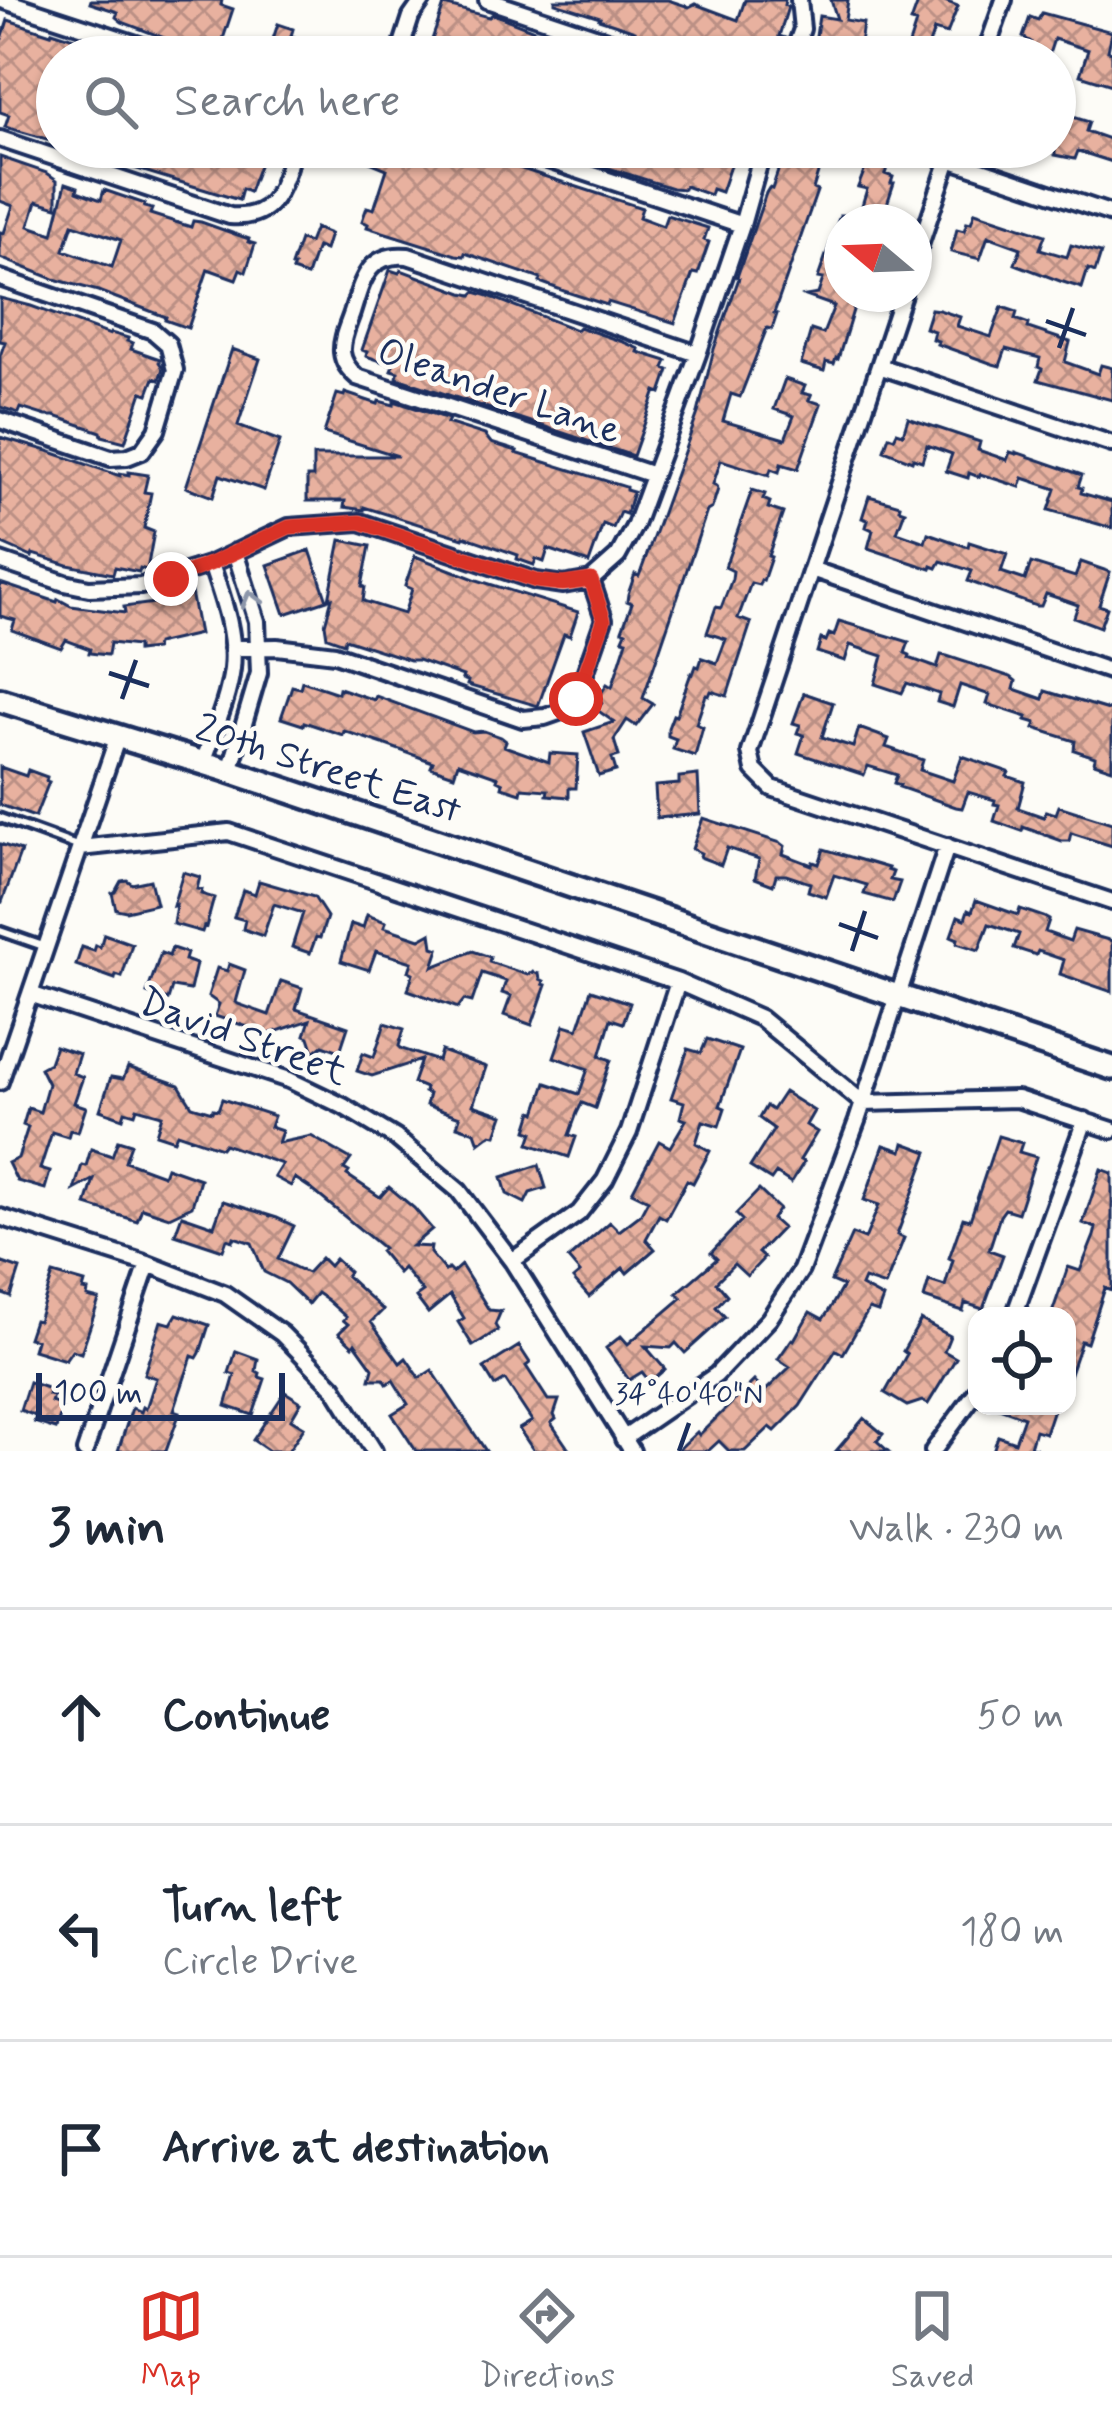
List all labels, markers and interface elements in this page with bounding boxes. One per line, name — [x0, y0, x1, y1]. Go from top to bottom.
search box — [36, 36, 1076, 168]
icon: search — [78, 69, 144, 135]
text: Search here — [174, 73, 401, 132]
north arrow — [824, 204, 932, 312]
street label: Oleander Lane — [370, 327, 627, 458]
route end — [144, 552, 198, 606]
one-way arrow — [240, 589, 265, 609]
route start — [549, 672, 603, 726]
street label: 20th Street East — [189, 703, 467, 837]
street label: David Street — [132, 977, 354, 1099]
map controls — [968, 1307, 1076, 1415]
button: locate — [968, 1307, 1076, 1415]
scale bar — [36, 1367, 285, 1420]
text: 100 m — [54, 1372, 143, 1416]
text: 34°40'40"N — [615, 1375, 763, 1414]
text: 3 min — [48, 1496, 166, 1562]
text: Walk · 230 m — [849, 1504, 1064, 1555]
icon: ahead — [48, 1684, 114, 1750]
text: Continue — [162, 1687, 330, 1746]
text: 50 m — [977, 1691, 1064, 1742]
text: Turn left — [162, 1878, 342, 1937]
icon: left — [48, 1900, 114, 1966]
text: 180 m — [960, 1907, 1064, 1958]
text: Circle Drive — [162, 1937, 358, 1988]
icon: arrive — [48, 2116, 114, 2182]
text: Arrive at destination — [162, 2119, 550, 2178]
tab: Map — [138, 2283, 204, 2399]
tab: Directions — [479, 2283, 615, 2399]
tab: Saved — [891, 2283, 974, 2399]

